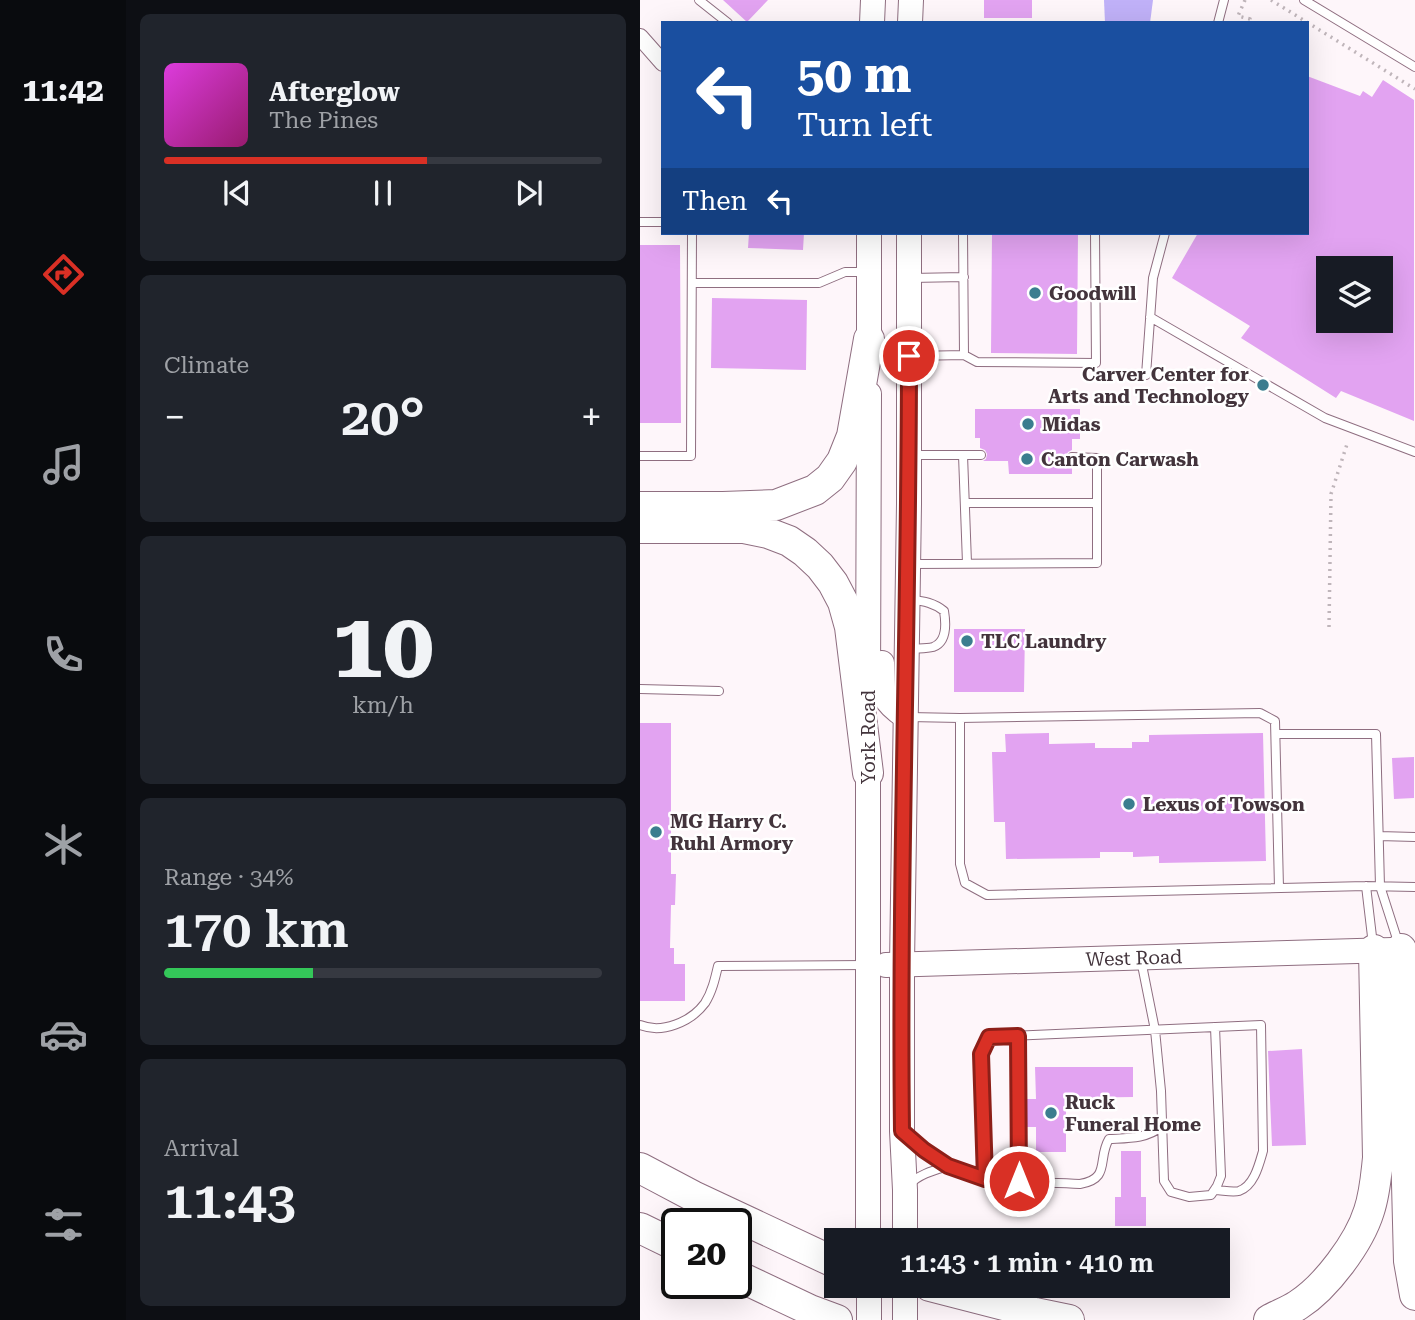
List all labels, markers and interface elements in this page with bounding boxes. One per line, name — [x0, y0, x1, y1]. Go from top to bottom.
text: 50 m — [797, 47, 912, 104]
icon: left — [682, 49, 773, 140]
text: 11:42 — [22, 71, 104, 109]
text: Afterglow — [269, 77, 400, 107]
text: Turn left — [797, 106, 932, 144]
text: The Pines — [269, 107, 378, 134]
icon: previous — [218, 174, 256, 212]
icon: pause — [364, 174, 402, 212]
icon: next — [510, 174, 548, 212]
icon: left — [761, 182, 799, 220]
text: Then — [682, 186, 747, 216]
icon: directions — [39, 250, 88, 299]
map controls — [1316, 256, 1393, 333]
button: layers — [1316, 256, 1393, 333]
place label: Goodwill — [1049, 282, 1136, 305]
marker: Goodwill — [1027, 285, 1043, 301]
pin — [879, 326, 939, 386]
icon: arrive — [890, 337, 928, 375]
text: Climate — [164, 352, 249, 379]
place label: Carver Center for Arts and Technology — [1048, 363, 1250, 408]
marker: Carver Center for Arts and Technology — [1255, 377, 1271, 393]
text: 20° — [341, 387, 425, 448]
text: − — [164, 395, 185, 439]
text: + — [581, 395, 602, 439]
place label: Midas — [1042, 413, 1101, 436]
marker: Midas — [1020, 416, 1036, 432]
icon: music — [39, 440, 88, 489]
place label: Canton Carwash — [1041, 448, 1199, 471]
marker: Canton Carwash — [1019, 451, 1035, 467]
text: 10 — [332, 593, 434, 699]
icon: phone — [39, 630, 88, 679]
place label: TLC Laundry — [981, 630, 1107, 653]
marker: TLC Laundry — [959, 633, 975, 649]
street label: York Road — [857, 690, 880, 784]
text: km/h — [352, 692, 414, 719]
place label: Lexus of Towson — [1143, 793, 1305, 816]
marker: Lexus of Towson — [1121, 796, 1137, 812]
place label: MG Harry C. Ruhl Armory — [670, 810, 794, 855]
icon: climate — [39, 820, 88, 869]
marker: MG Harry C. Ruhl Armory — [648, 824, 664, 840]
text: Range · 34% — [164, 864, 293, 891]
text: 170 km — [164, 899, 349, 960]
street label: West Road — [1085, 945, 1183, 971]
icon: car — [39, 1010, 88, 1059]
place label: Ruck Funeral Home — [1065, 1091, 1201, 1136]
marker: Ruck Funeral Home — [1043, 1105, 1059, 1121]
text: Arrival — [164, 1135, 239, 1162]
position arrow — [982, 1144, 1056, 1218]
text: 11:43 — [164, 1170, 296, 1231]
icon: filters — [39, 1200, 88, 1249]
speed limit sign: 20 — [661, 1208, 752, 1299]
text: 11:43 · 1 min · 410 m — [900, 1248, 1154, 1278]

